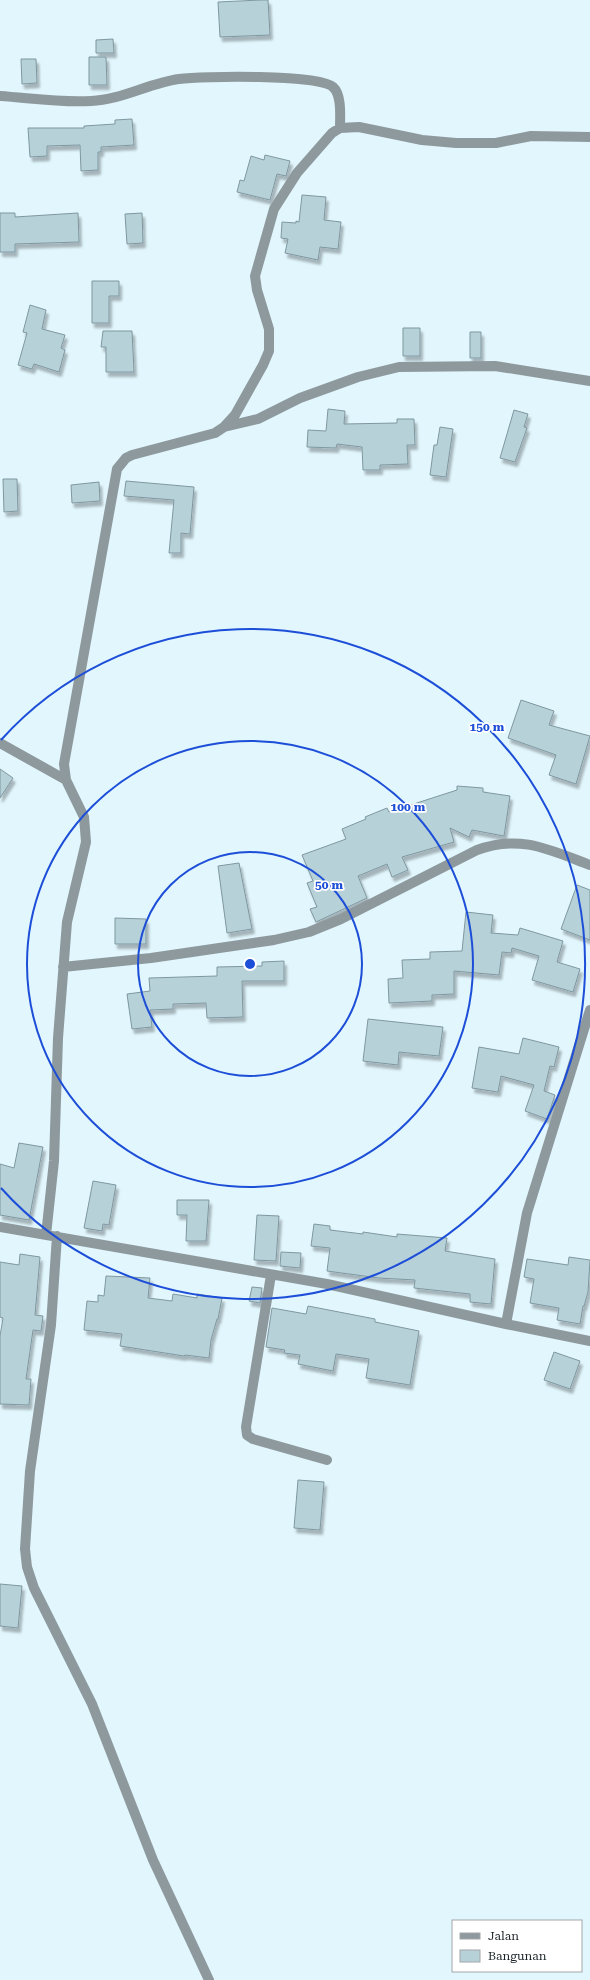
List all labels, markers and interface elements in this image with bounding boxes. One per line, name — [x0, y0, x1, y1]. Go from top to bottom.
text: 150 m — [470, 720, 505, 734]
text: 100 m — [391, 800, 426, 814]
text: 50 m — [315, 878, 343, 892]
centre of rings — [243, 957, 257, 971]
legend — [452, 1920, 582, 1972]
text: Jalan — [488, 1929, 519, 1943]
text: Bangunan — [488, 1949, 547, 1963]

